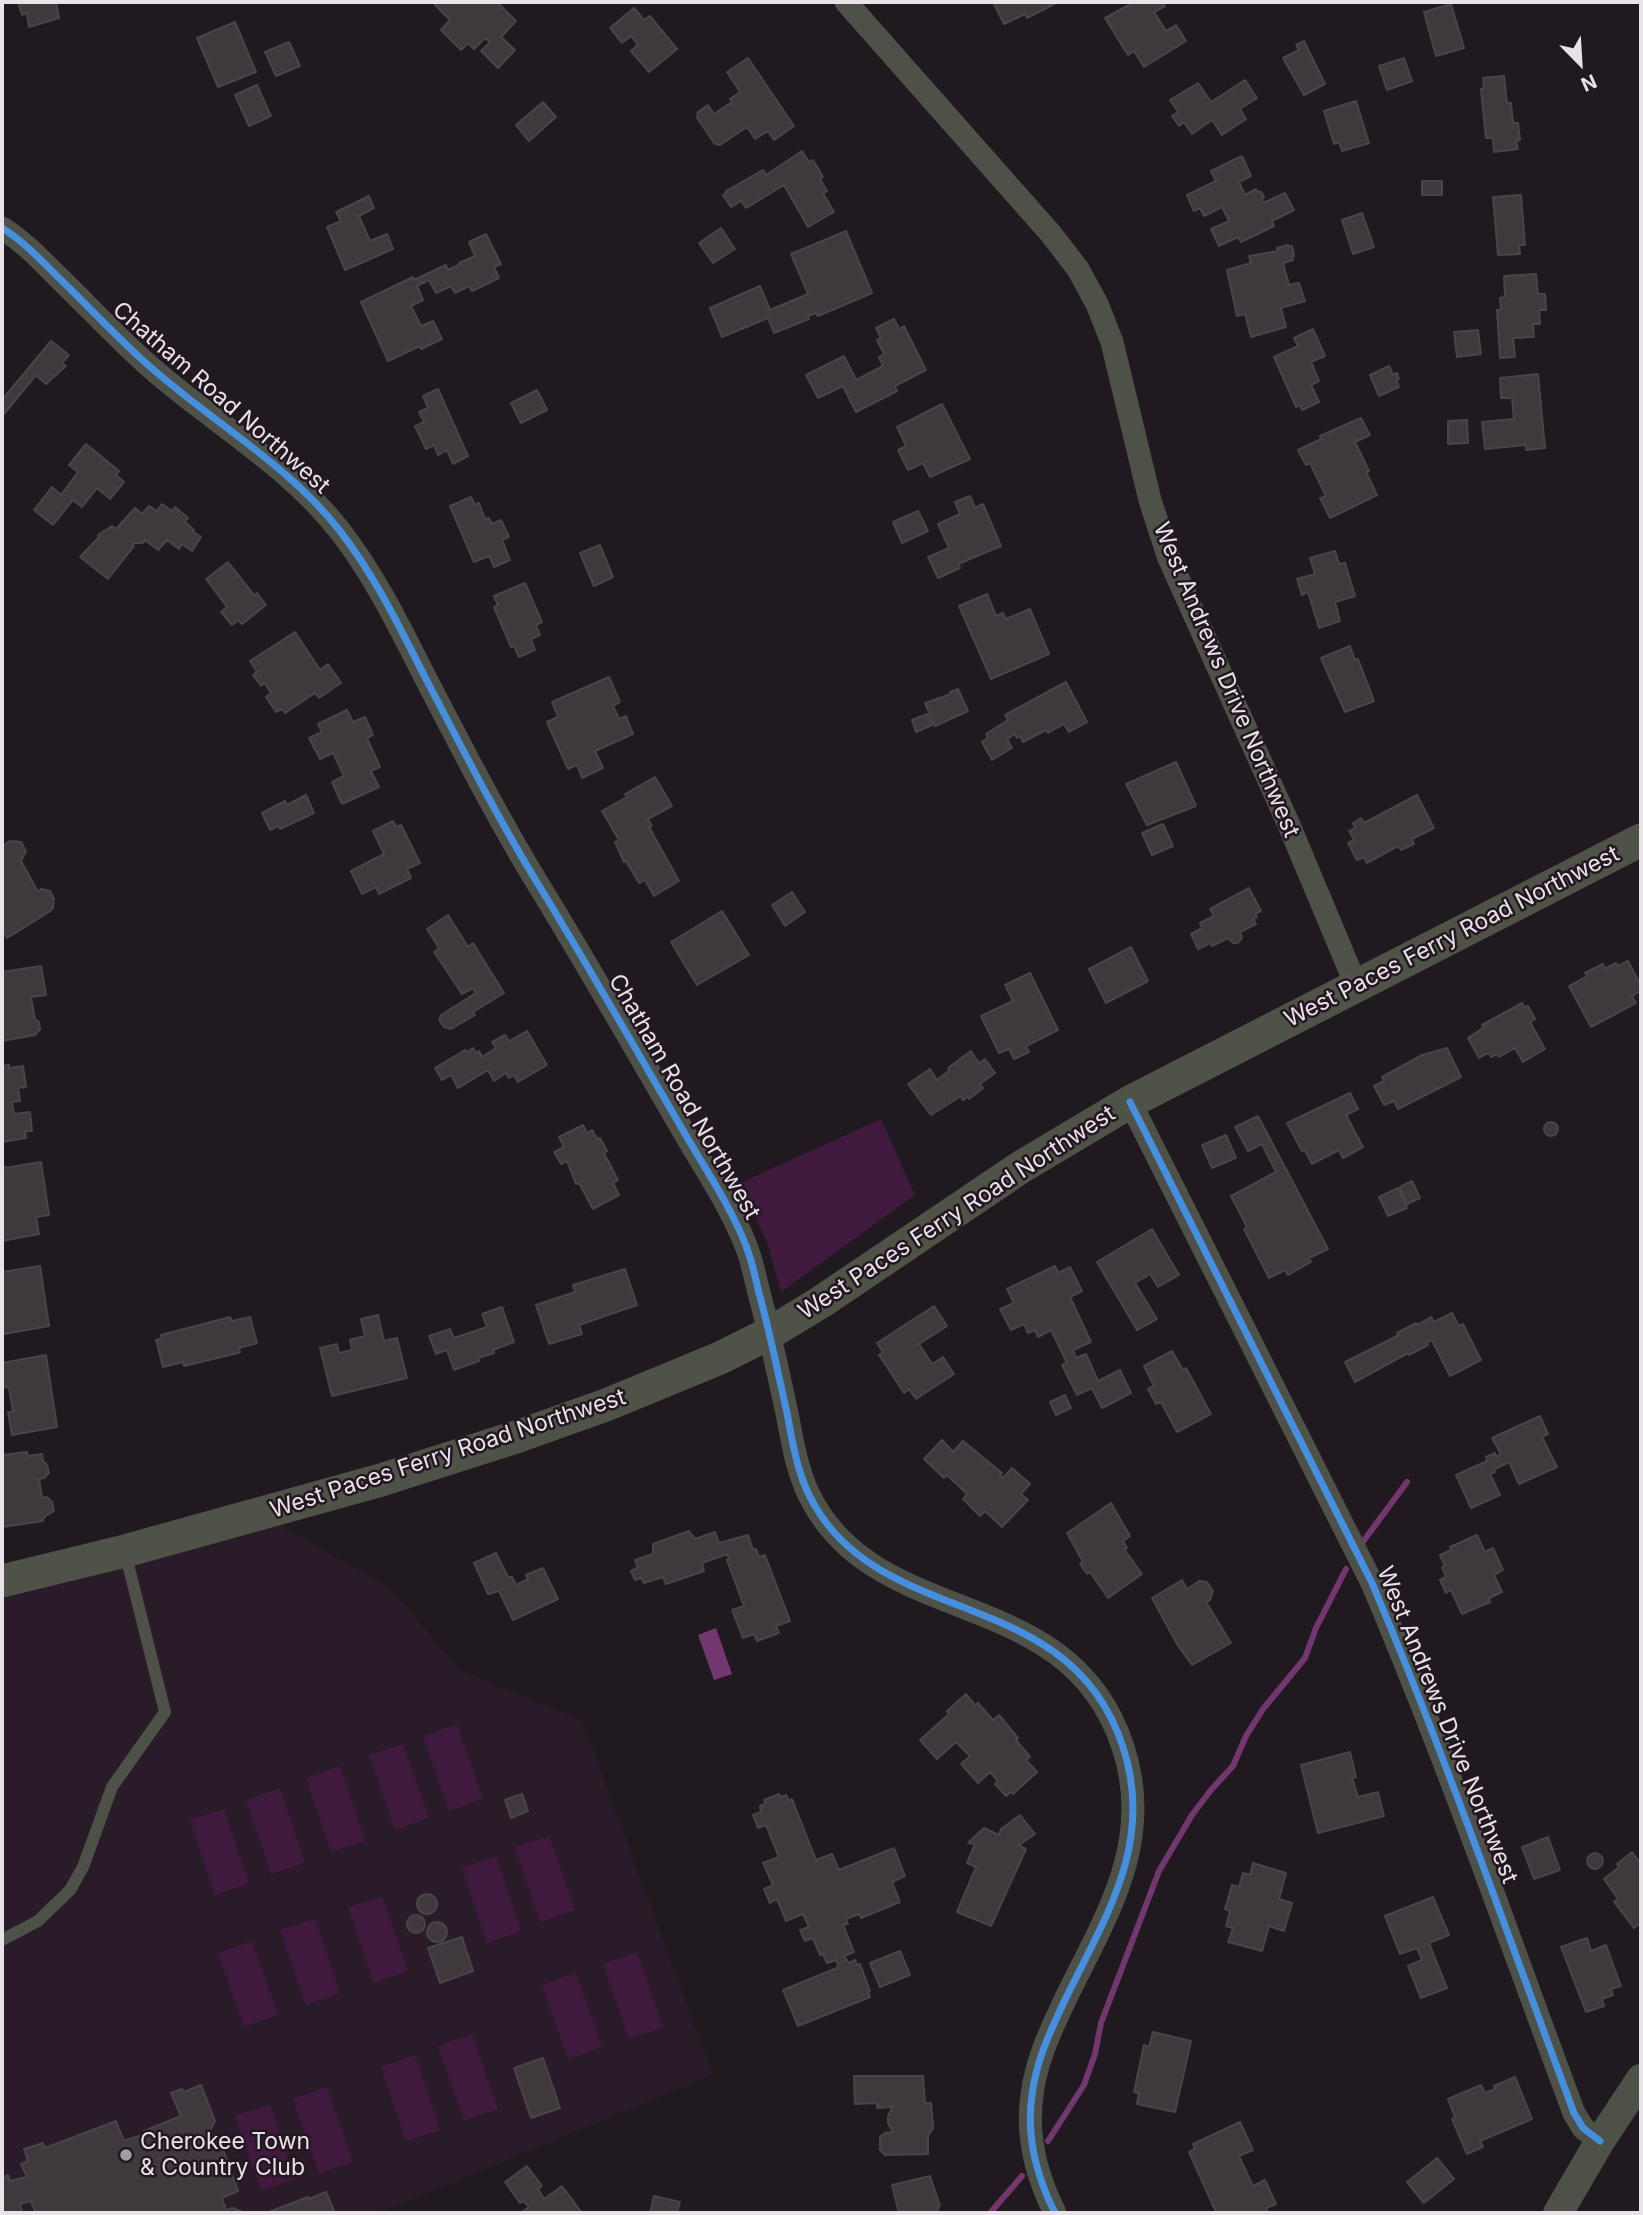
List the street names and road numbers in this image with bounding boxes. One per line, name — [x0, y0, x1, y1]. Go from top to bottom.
street label: Chatham Road Northwest — [107, 296, 335, 500]
street label: West Andrews Drive Northwest — [1147, 518, 1305, 842]
street label: West Paces Ferry Road Northwest — [1280, 840, 1624, 1034]
street label: Chatham Road Northwest — [602, 969, 766, 1225]
street label: West Paces Ferry Road Northwest — [793, 1100, 1121, 1326]
street label: West Paces Ferry Road Northwest — [267, 1383, 629, 1525]
street label: West Andrews Drive Northwest — [1371, 1562, 1523, 1888]

